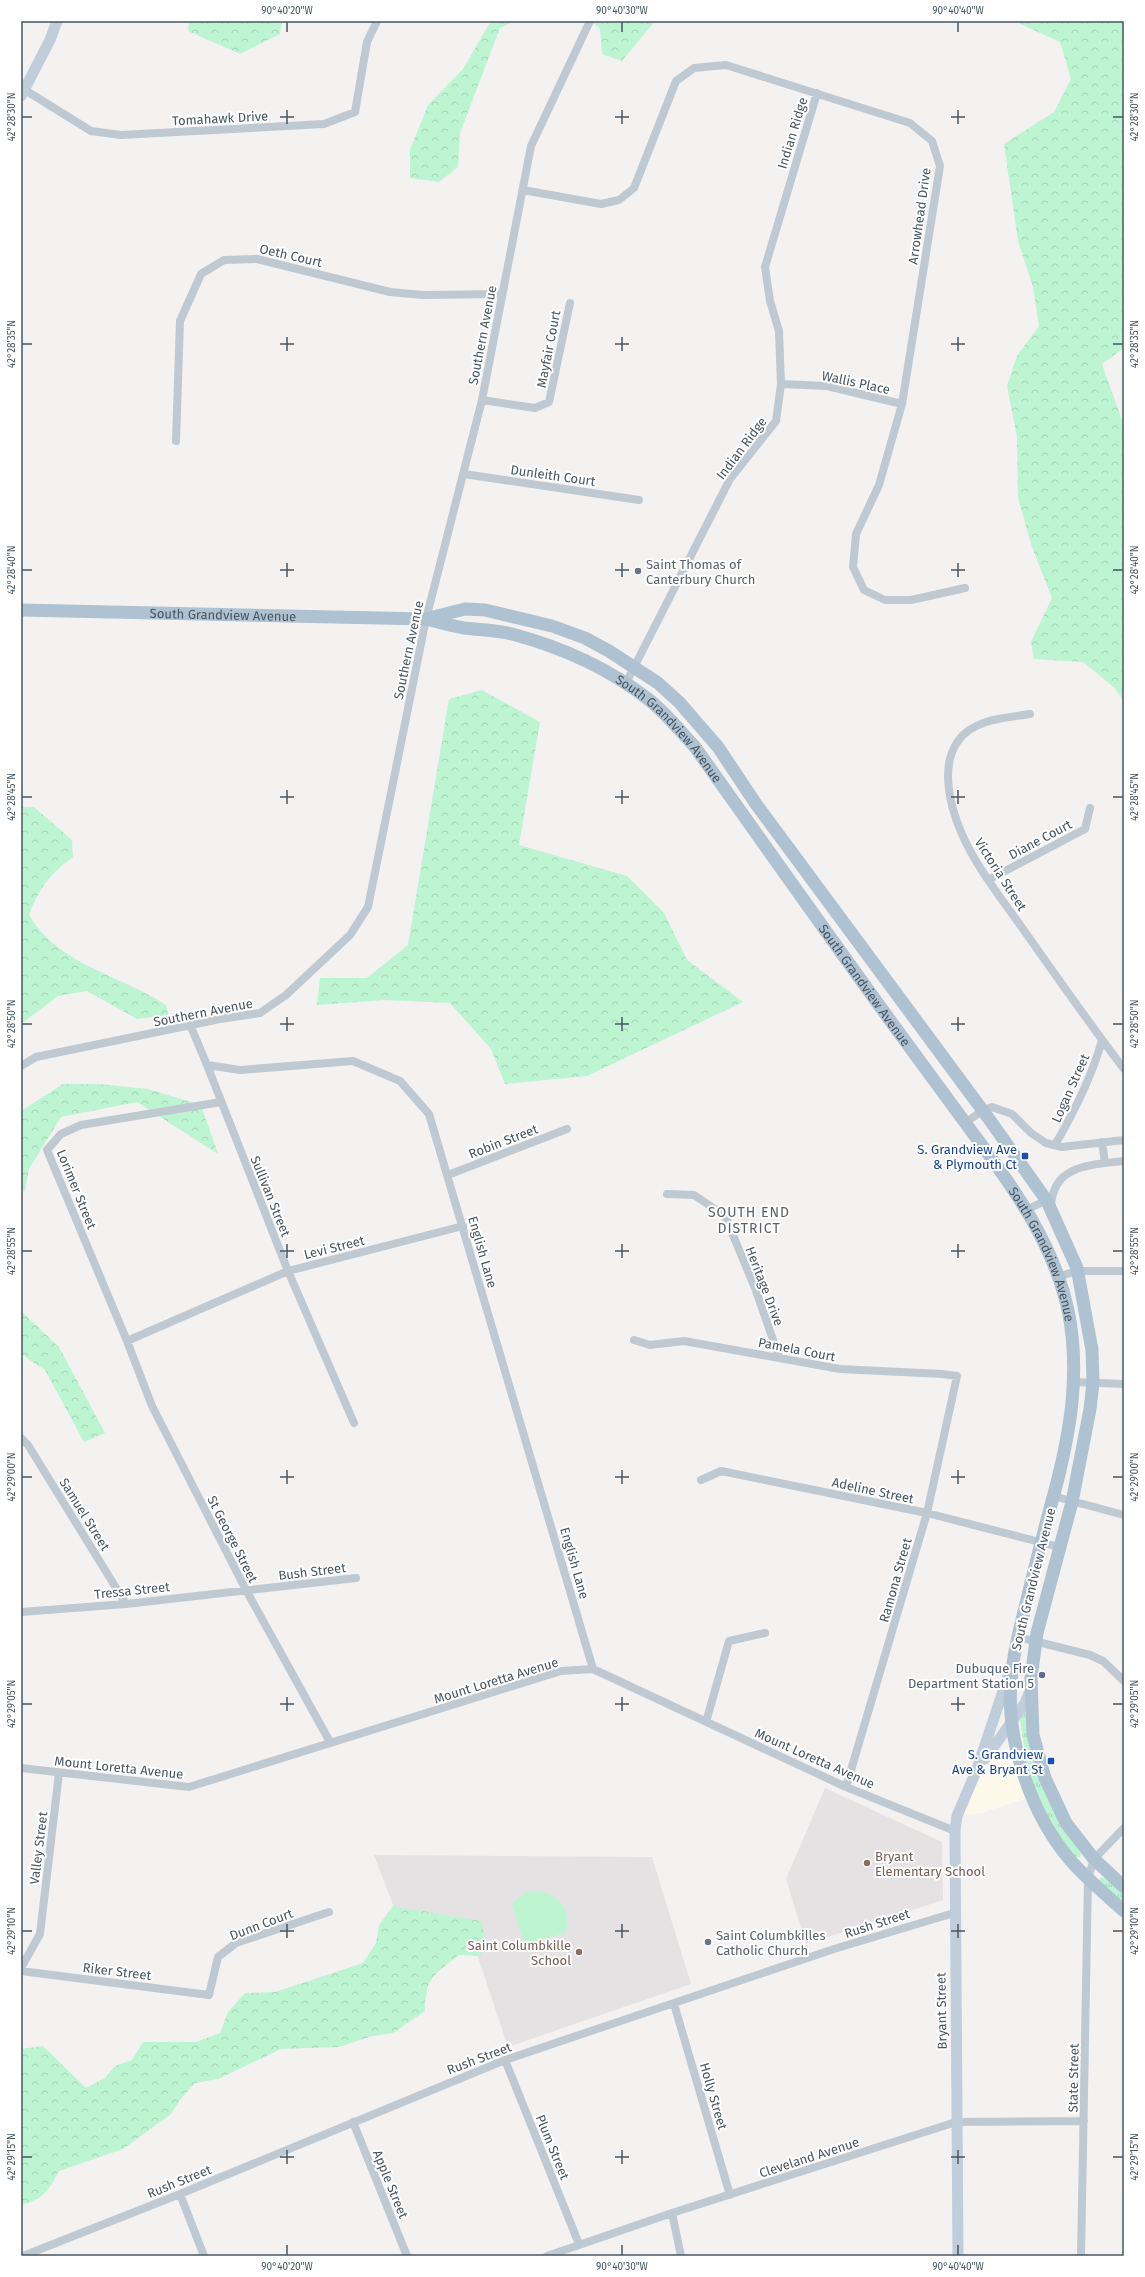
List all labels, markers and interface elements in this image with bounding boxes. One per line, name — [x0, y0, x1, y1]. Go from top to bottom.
text: 90°40'20"W — [261, 5, 314, 17]
text: 90°40'30"W — [596, 5, 649, 17]
text: 90°40'40"W — [932, 5, 985, 17]
text: 42°28'30"N — [6, 92, 18, 142]
text: 42°28'30"N — [1129, 92, 1141, 142]
street label: Indian Ridge — [774, 96, 810, 171]
street label: Tomahawk Drive — [172, 108, 269, 129]
street label: Arrowhead Drive — [905, 167, 934, 265]
street label: Oeth Court — [258, 241, 324, 270]
street label: Southern Avenue — [466, 284, 499, 386]
street label: Mayfair Court — [534, 309, 563, 389]
text: 42°28'35"N — [6, 320, 18, 368]
text: 42°28'35"N — [1129, 320, 1141, 368]
street label: Wallis Place — [820, 368, 891, 397]
street label: Indian Ridge — [713, 414, 770, 482]
street label: Dunleith Court — [509, 462, 597, 489]
text: 42°28'40"N — [6, 545, 18, 595]
text: 42°28'40"N — [1129, 545, 1141, 595]
place label: Saint Thomas of Canterbury Church — [646, 557, 755, 587]
marker: Saint Thomas of Canterbury Church — [633, 566, 643, 576]
street label: Southern Avenue — [391, 599, 426, 701]
street label: South Grandview Avenue — [150, 606, 296, 624]
street label: South Grandview Avenue — [613, 672, 725, 786]
text: 42°28'45"N — [6, 773, 18, 821]
text: 42°28'45"N — [1129, 773, 1141, 821]
street label: Diane Court — [1006, 816, 1075, 862]
street label: Victoria Street — [972, 835, 1030, 914]
street label: South Grandview Avenue — [815, 922, 913, 1049]
street label: Southern Avenue — [152, 996, 254, 1029]
text: 42°28'50"N — [6, 999, 18, 1049]
text: 42°28'50"N — [1129, 999, 1141, 1049]
street label: Logan Street — [1049, 1051, 1092, 1125]
street label: Robin Street — [466, 1121, 540, 1162]
place label: S. Grandview Ave & Plymouth Ct — [917, 1142, 1017, 1172]
street label: Lorimer Street — [54, 1147, 99, 1231]
marker: S. Grandview Ave & Plymouth Ct — [1020, 1151, 1030, 1161]
street label: Sullivan Street — [248, 1154, 294, 1239]
street label: South Grandview Avenue — [1005, 1184, 1077, 1323]
district label: SOUTH END DISTRICT — [708, 1204, 790, 1237]
street label: English Lane — [465, 1215, 500, 1290]
text: 42°28'55"N — [6, 1227, 18, 1275]
text: 42°28'55"N — [1129, 1227, 1141, 1275]
street label: Levi Street — [302, 1233, 366, 1262]
street label: Heritage Drive — [743, 1244, 787, 1328]
street label: Pamela Court — [757, 1335, 837, 1364]
text: 42°29'00"N — [6, 1452, 18, 1502]
text: 42°29'00"N — [1129, 1452, 1141, 1502]
street label: Samuel Street — [56, 1475, 113, 1553]
street label: Adeline Street — [831, 1475, 915, 1507]
street label: St George Street — [204, 1493, 261, 1585]
street label: South Grandview Avenue — [1009, 1506, 1058, 1652]
street label: English Lane — [557, 1526, 592, 1601]
street label: Ramona Street — [876, 1536, 915, 1624]
street label: Bush Street — [277, 1560, 347, 1583]
street label: Tressa Street — [94, 1579, 171, 1602]
street label: Mount Loretta Avenue — [432, 1654, 560, 1707]
place label: Dubuque Fire Department Station 5 — [908, 1661, 1034, 1691]
marker: Dubuque Fire Department Station 5 — [1037, 1670, 1047, 1680]
text: 42°29'05"N — [6, 1680, 18, 1728]
text: 42°29'05"N — [1129, 1680, 1141, 1728]
street label: Mount Loretta Avenue — [753, 1725, 877, 1792]
place label: S. Grandview Ave & Bryant St — [952, 1747, 1044, 1777]
street label: Mount Loretta Avenue — [54, 1753, 184, 1782]
marker: S. Grandview Ave & Bryant St — [1046, 1756, 1056, 1766]
street label: Valley Street — [27, 1810, 50, 1885]
place label: Bryant Elementary School — [875, 1849, 985, 1879]
marker: Bryant Elementary School — [862, 1858, 872, 1868]
street label: Dunn Court — [227, 1905, 295, 1943]
street label: Rush Street — [843, 1906, 912, 1941]
text: 42°29'10"N — [6, 1907, 18, 1955]
text: 42°29'10"N — [1129, 1907, 1141, 1955]
place label: Saint Columbkilles Catholic Church — [716, 1928, 825, 1958]
marker: Saint Columbkilles Catholic Church — [703, 1937, 713, 1947]
place label: Saint Columbkille School — [468, 1938, 571, 1968]
marker: Saint Columbkille School — [574, 1947, 584, 1957]
street label: Riker Street — [82, 1960, 152, 1983]
street label: Bryant Street — [933, 1972, 950, 2050]
street label: Rush Street — [445, 2039, 514, 2078]
street label: State Street — [1065, 2043, 1082, 2113]
street label: Holly Street — [697, 2061, 730, 2132]
street label: Plum Street — [533, 2113, 572, 2182]
text: 42°29'15"N — [6, 2133, 18, 2181]
text: 42°29'15"N — [1129, 2133, 1141, 2181]
street label: Cleveland Avenue — [757, 2134, 861, 2181]
street label: Apple Street — [370, 2148, 411, 2221]
street label: Rush Street — [145, 2162, 214, 2201]
text: 90°40'20"W — [261, 2261, 314, 2273]
text: 90°40'30"W — [596, 2261, 649, 2273]
text: 90°40'40"W — [932, 2261, 985, 2273]

